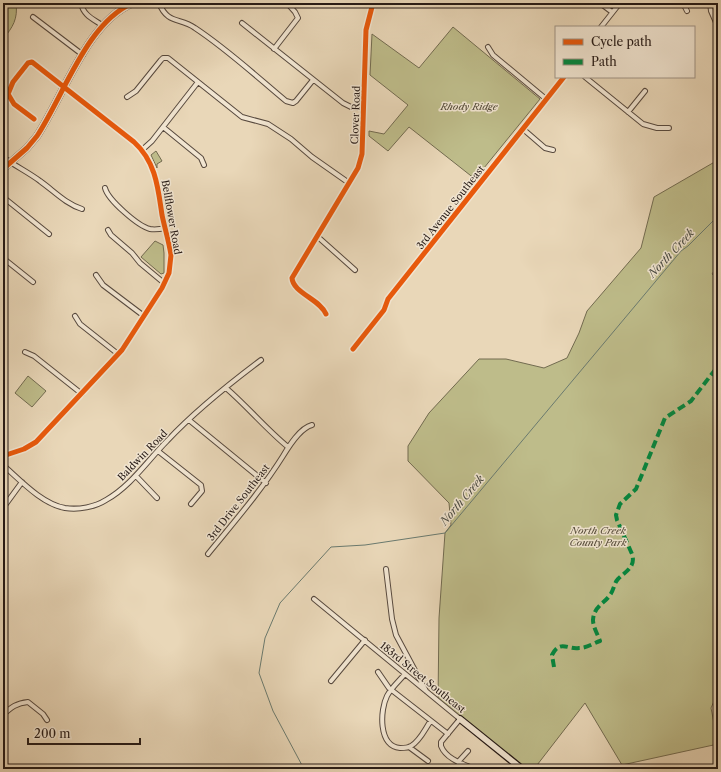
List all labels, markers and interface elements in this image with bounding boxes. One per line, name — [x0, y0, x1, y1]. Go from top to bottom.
legend — [555, 26, 695, 78]
text: Cycle path — [591, 34, 652, 49]
text: Path — [591, 54, 617, 69]
street label: Clover Road — [348, 85, 363, 145]
park label: Rhody Ridge — [439, 100, 499, 113]
street label: 3rd Avenue Southeast — [414, 162, 487, 252]
street label: Bellflower Road — [159, 179, 184, 255]
water label: North Creek — [644, 226, 697, 281]
street label: Baldwin Road — [115, 427, 170, 484]
street label: 3rd Drive Southeast — [204, 461, 273, 543]
water label: North Creek — [436, 472, 487, 529]
park label: North Creek County Park — [569, 524, 627, 549]
street label: 183rd Street Southeast — [377, 639, 468, 716]
scale bar — [28, 720, 140, 746]
text: 200 m — [34, 726, 71, 741]

